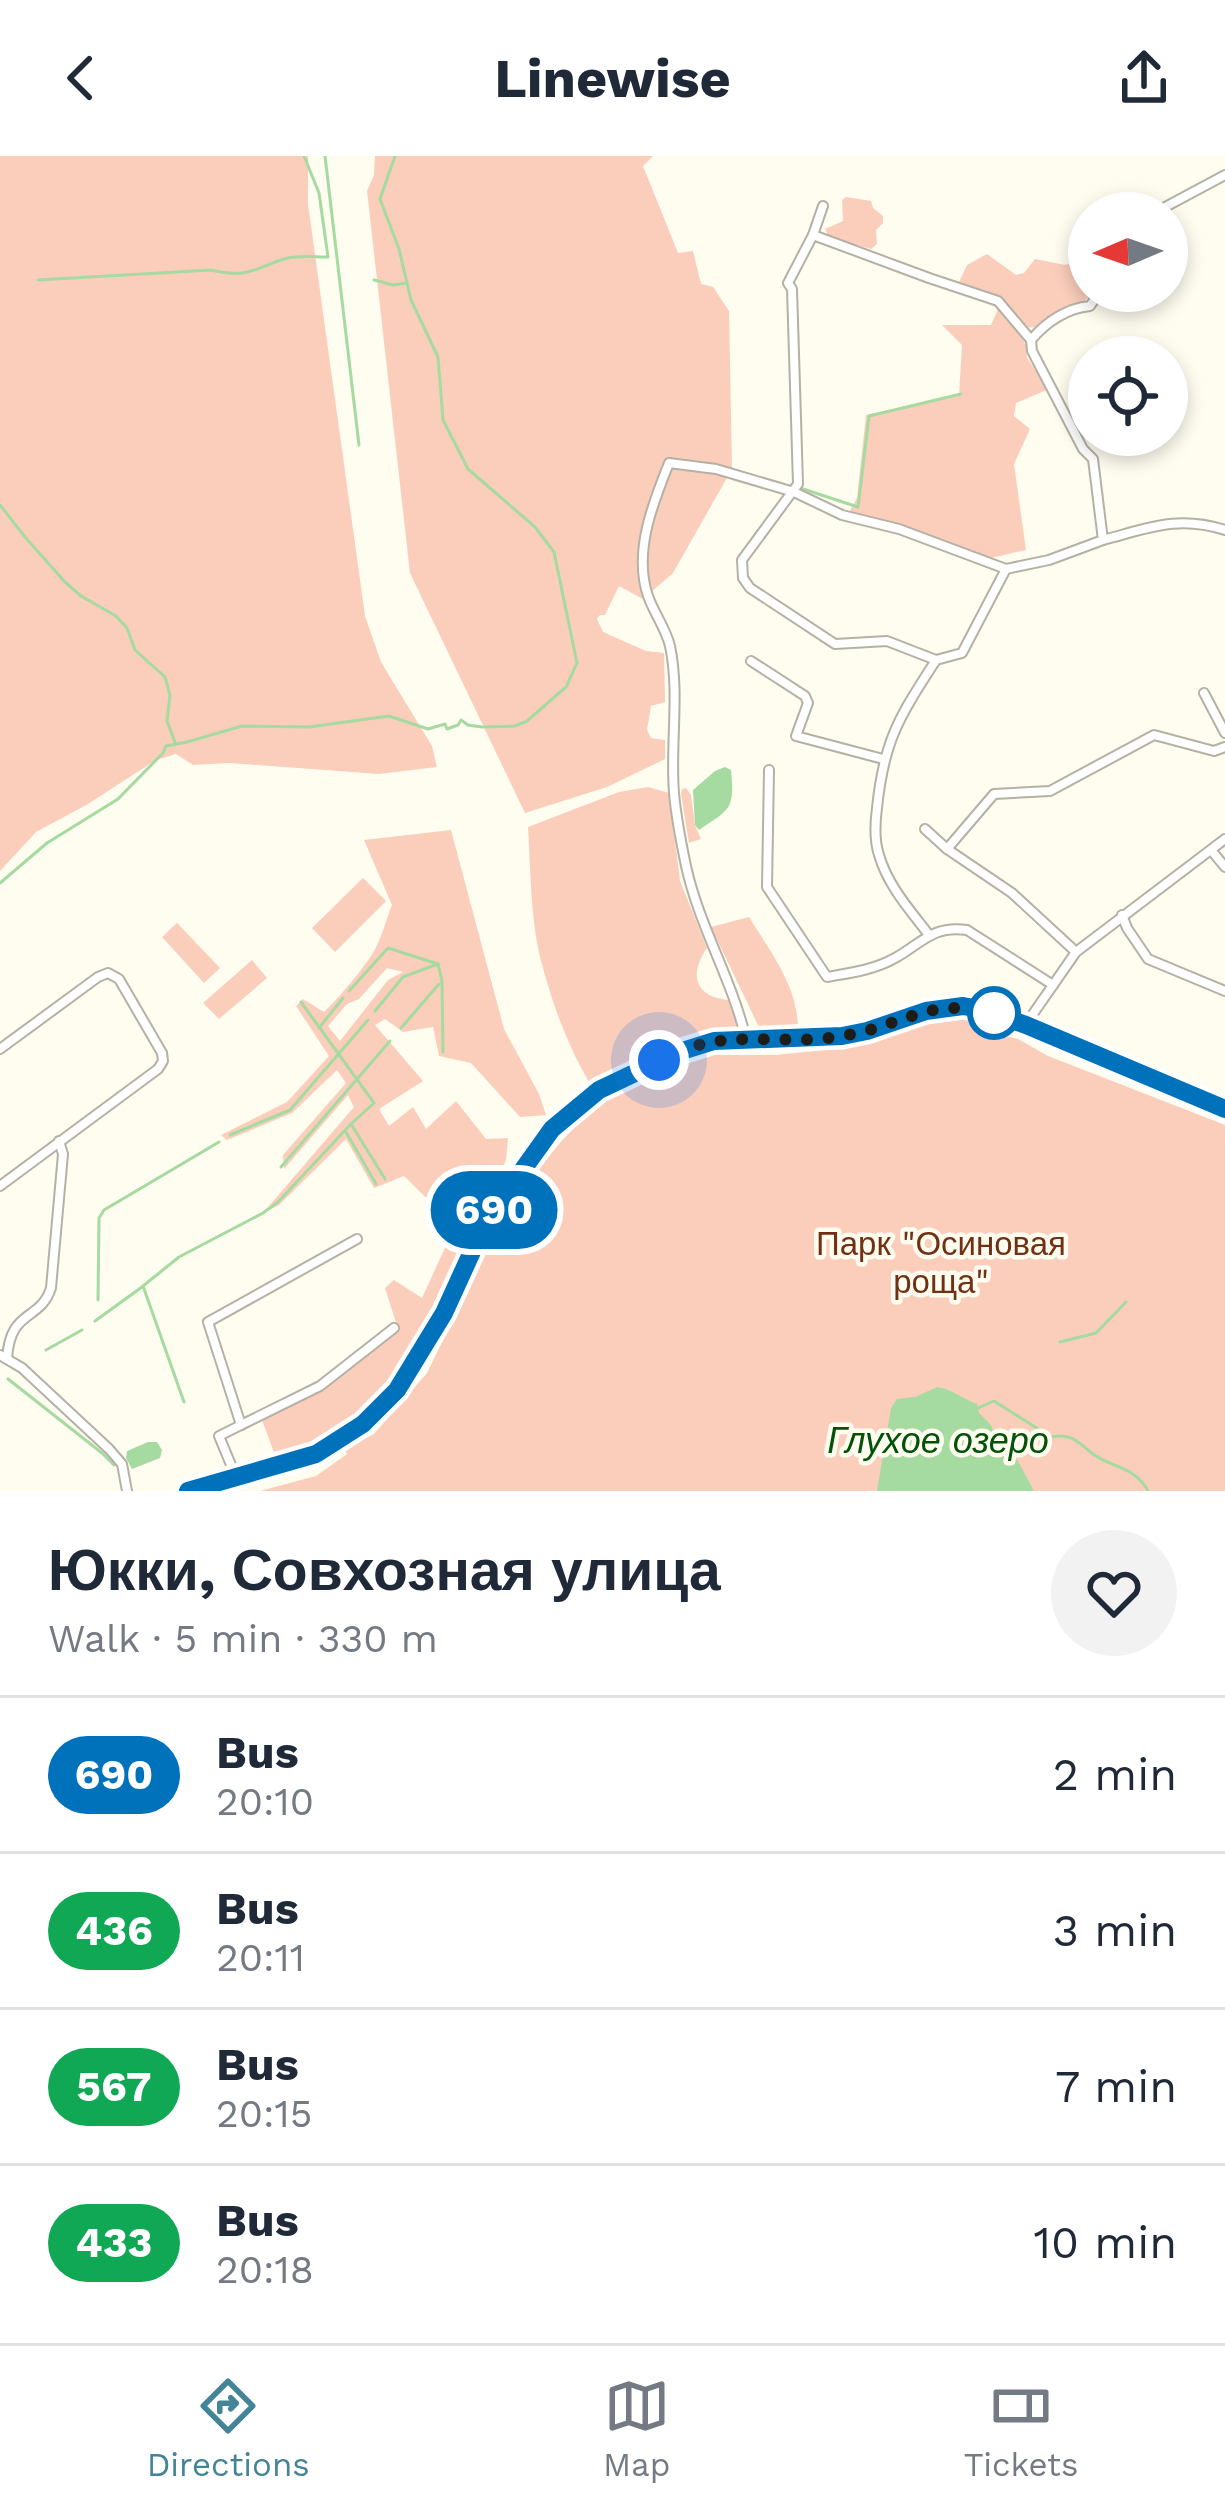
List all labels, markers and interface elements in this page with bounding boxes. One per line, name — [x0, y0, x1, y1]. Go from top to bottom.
icon: back — [48, 45, 114, 111]
icon: share — [1111, 45, 1177, 111]
text: Linewise — [494, 47, 731, 110]
north arrow — [1068, 192, 1188, 312]
map controls — [1068, 192, 1188, 456]
button: locate — [1068, 336, 1188, 456]
unlabelled marker — [969, 988, 1019, 1038]
your location — [629, 1030, 689, 1090]
line badge: 690 — [425, 1171, 563, 1249]
text: 690 — [455, 1185, 533, 1234]
park label: Парк "Осиновая роща" — [816, 1224, 1066, 1301]
water label: Глухое озеро — [827, 1420, 1049, 1462]
button: heart — [1051, 1530, 1177, 1656]
text: Юкки, Совхозная улица — [48, 1537, 721, 1604]
text: Walk · 5 min · 330 m — [48, 1616, 438, 1661]
text: Bus — [216, 1726, 299, 1779]
text: 2 min — [1053, 1748, 1177, 1801]
text: 690 — [75, 1750, 153, 1799]
text: 20:10 — [216, 1779, 314, 1824]
text: Bus — [216, 1882, 299, 1935]
text: 3 min — [1053, 1904, 1177, 1957]
text: 436 — [75, 1906, 153, 1955]
text: 20:11 — [216, 1935, 305, 1980]
text: Bus — [216, 2038, 299, 2091]
text: 7 min — [1055, 2060, 1177, 2113]
text: 567 — [77, 2062, 151, 2111]
text: 20:15 — [216, 2091, 312, 2136]
text: Bus — [216, 2194, 299, 2247]
text: 10 min — [1033, 2216, 1177, 2269]
text: 433 — [76, 2218, 152, 2267]
text: 20:18 — [216, 2247, 314, 2292]
tab: Directions — [147, 2373, 310, 2484]
tab: Map — [603, 2373, 670, 2484]
tab: Tickets — [964, 2373, 1078, 2484]

